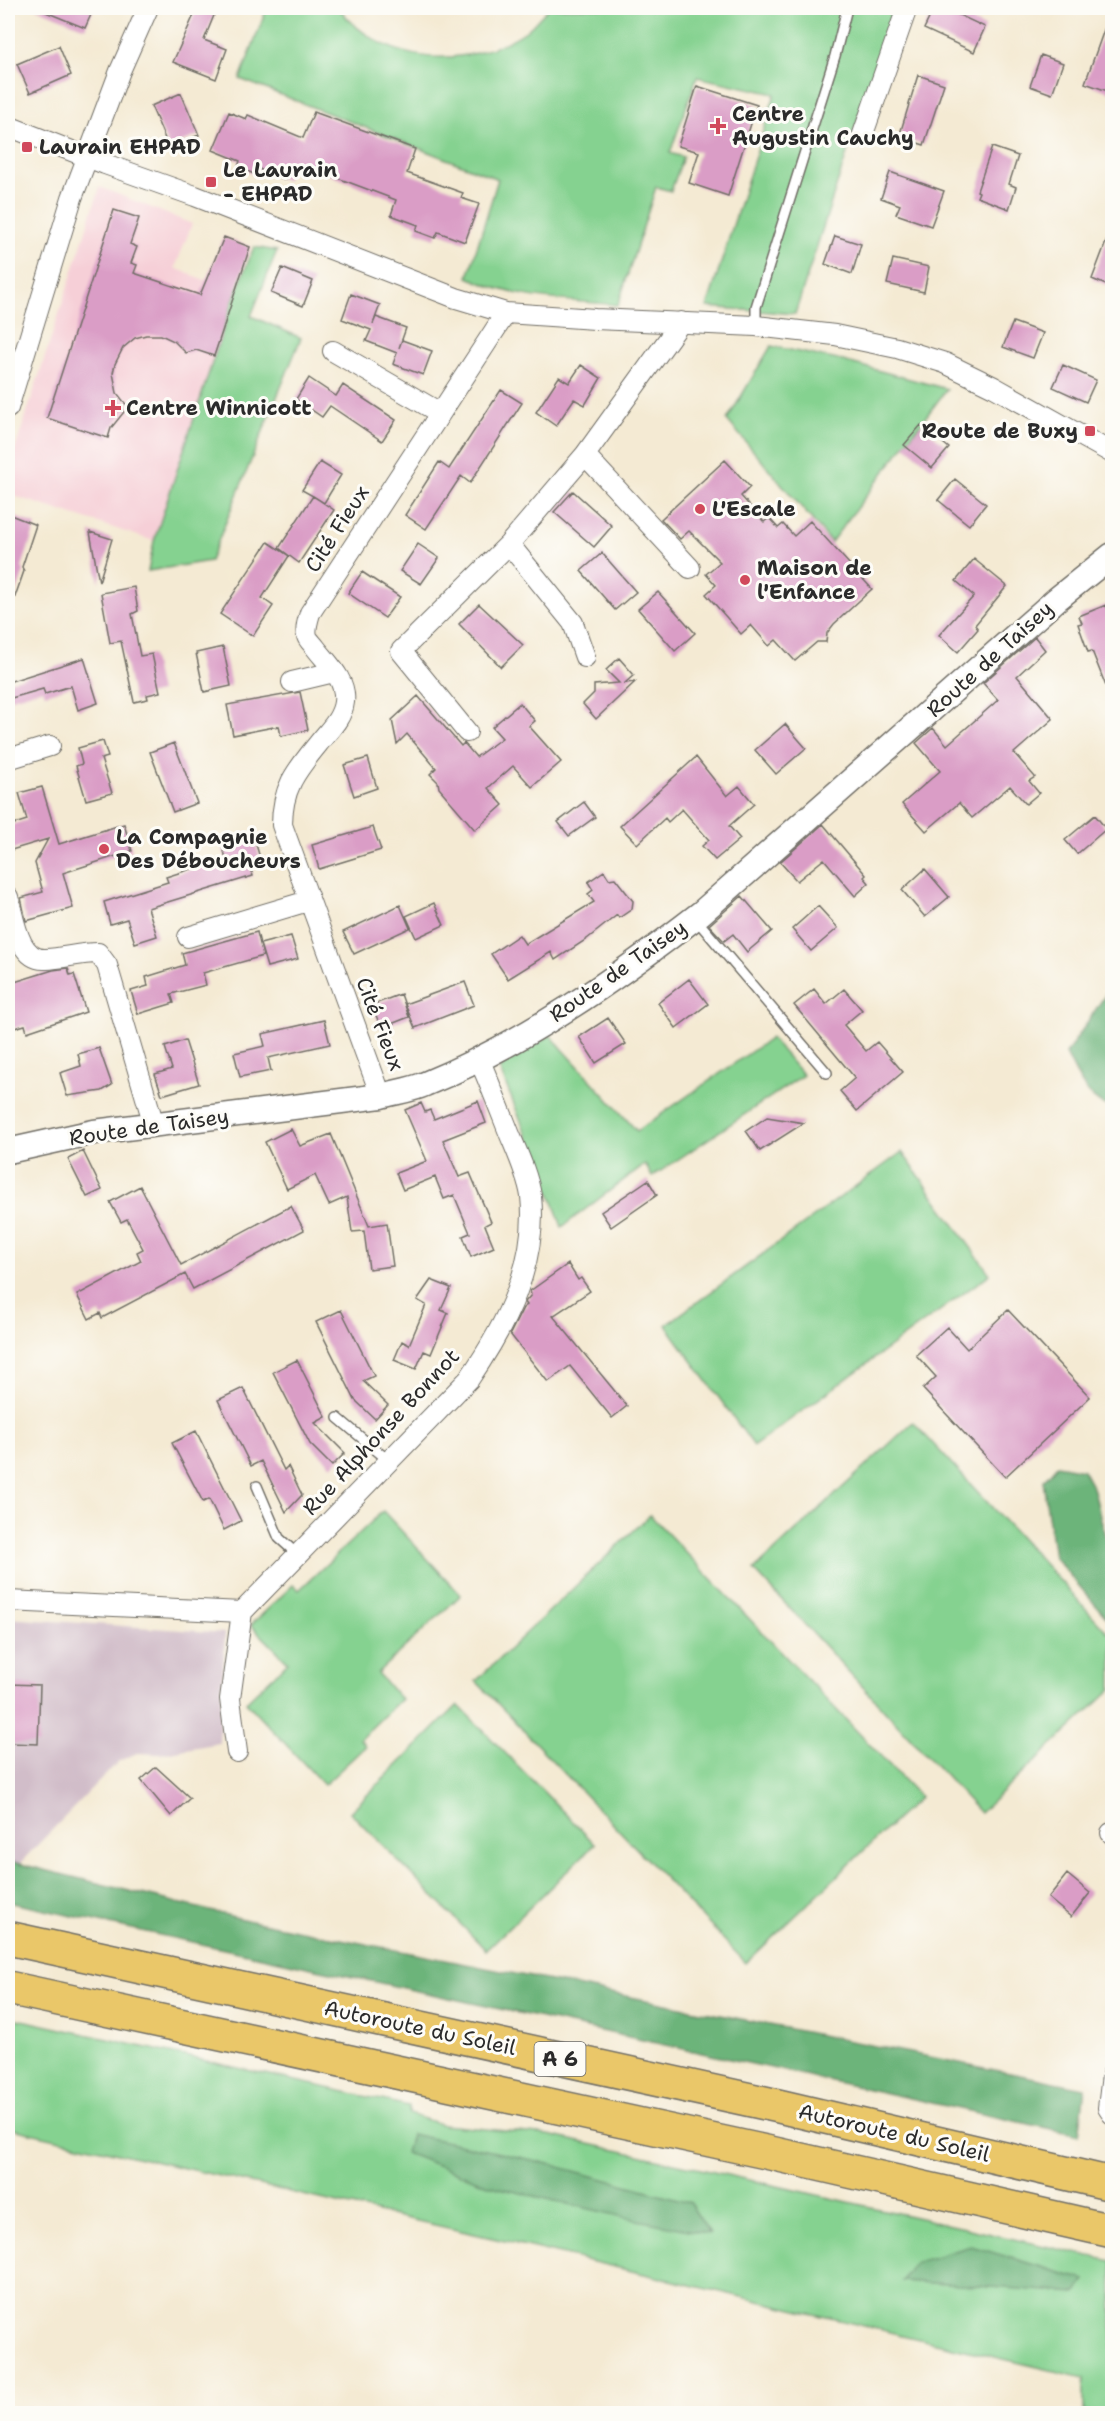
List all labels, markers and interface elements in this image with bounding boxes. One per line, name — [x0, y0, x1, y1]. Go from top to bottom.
place label: Centre Augustin Cauchy — [732, 100, 914, 152]
marker: Centre Augustin Cauchy — [709, 117, 727, 135]
place label: Laurain EHPAD — [39, 133, 201, 161]
marker: Laurain EHPAD — [20, 140, 34, 154]
place label: Le Laurain - EHPAD — [223, 156, 337, 208]
marker: Le Laurain - EHPAD — [204, 175, 218, 189]
place label: Centre Winnicott — [126, 394, 311, 422]
marker: Centre Winnicott — [104, 399, 122, 417]
place label: Route de Buxy — [922, 417, 1078, 445]
marker: Route de Buxy — [1083, 424, 1097, 438]
street label: Cité Fieux — [299, 480, 375, 578]
place label: L'Escale — [712, 495, 796, 523]
marker: L'Escale — [693, 502, 707, 516]
place label: Maison de l'Enfance — [757, 554, 872, 606]
marker: Maison de l'Enfance — [738, 573, 752, 587]
street label: Route de Taisey — [921, 595, 1059, 723]
place label: La Compagnie Des Déboucheurs — [116, 823, 301, 875]
marker: La Compagnie Des Déboucheurs — [97, 842, 111, 856]
street label: Route de Taisey — [544, 913, 692, 1029]
street label: Cité Fieux — [349, 973, 411, 1075]
street label: Route de Taisey — [67, 1102, 231, 1152]
street label: Rue Alphonse Bonnot — [296, 1343, 466, 1521]
street label: Autoroute du Soleil — [321, 1994, 519, 2062]
road number: A 6 — [534, 2042, 586, 2076]
street label: Autoroute du Soleil — [796, 2097, 993, 2169]

